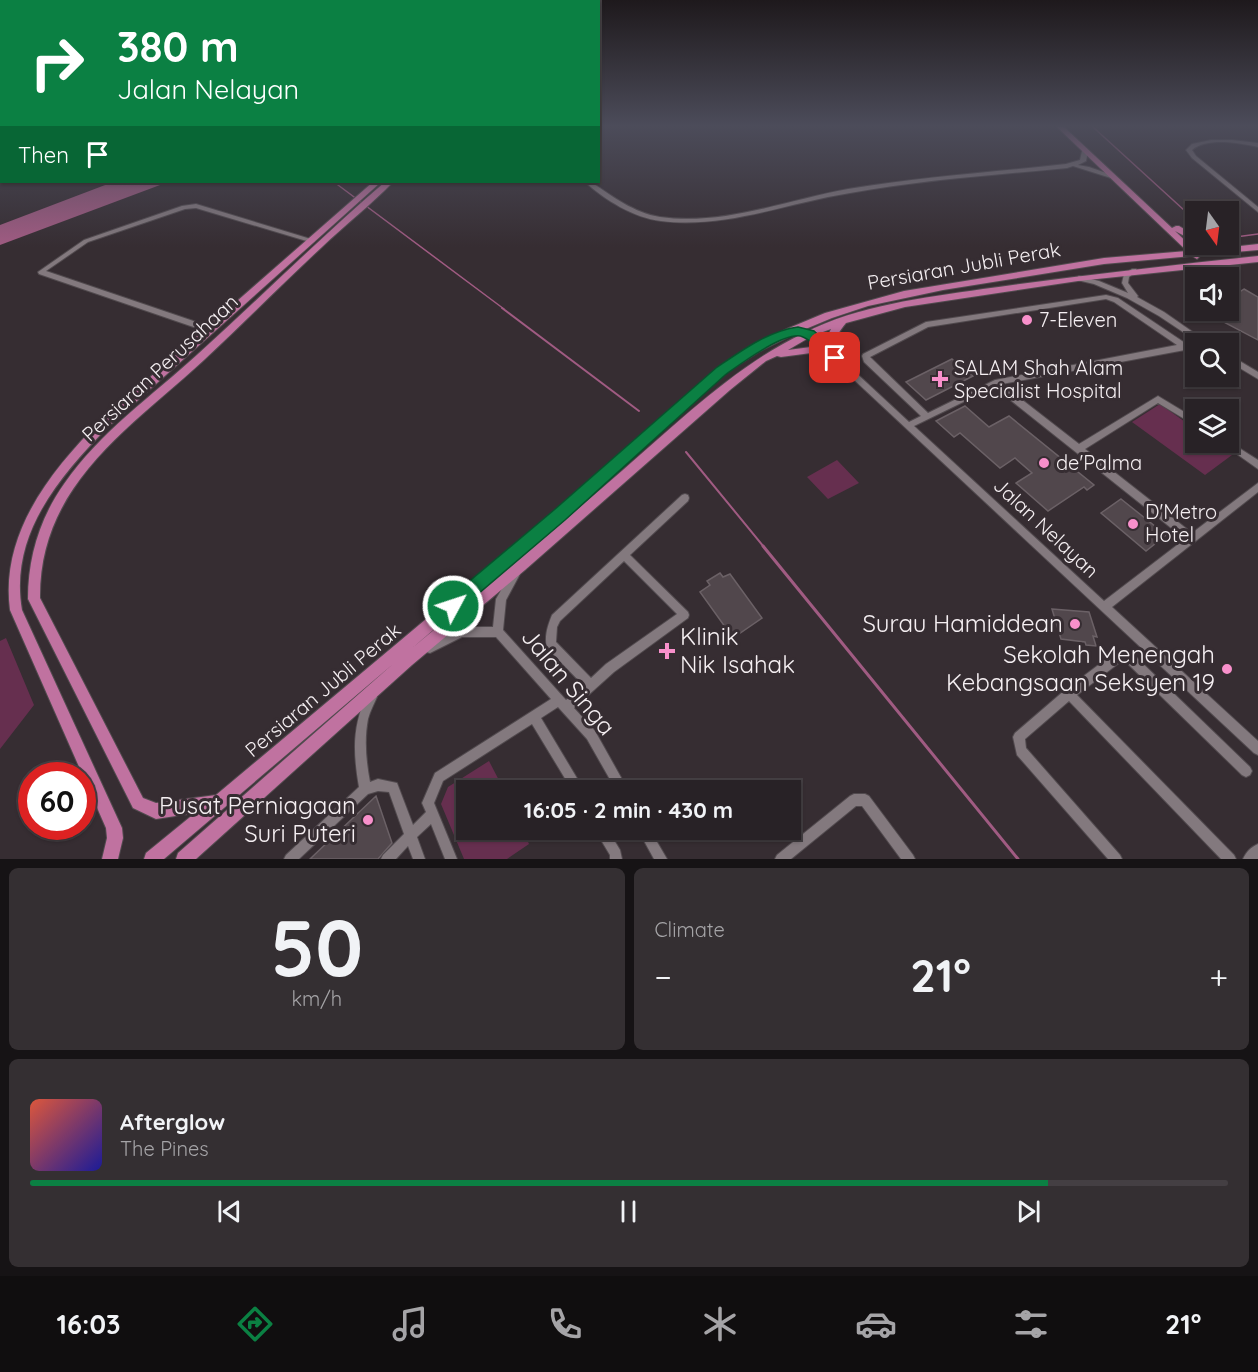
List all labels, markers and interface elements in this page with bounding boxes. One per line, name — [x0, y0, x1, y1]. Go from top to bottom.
text: 380 m — [117, 20, 239, 73]
icon: right — [18, 24, 96, 102]
text: Jalan Nelayan — [117, 72, 299, 106]
icon: arrive — [81, 138, 114, 171]
text: Then — [18, 141, 69, 169]
north arrow — [1185, 201, 1239, 255]
map controls — [1185, 201, 1239, 453]
street label: Persiaran Jubli Perak — [865, 236, 1062, 295]
button: sound — [1185, 267, 1239, 321]
street label: Persiaran Perusahaan — [76, 289, 243, 446]
place label: 7-Eleven — [1039, 307, 1117, 332]
marker: 7-Eleven — [1020, 313, 1034, 327]
pin — [809, 332, 860, 383]
button: search — [1185, 333, 1239, 387]
icon: arrive — [818, 341, 851, 374]
place label: SALAM Shah Alam Specialist Hospital — [954, 355, 1123, 403]
marker: SALAM Shah Alam Specialist Hospital — [931, 370, 949, 388]
button: layers — [1185, 399, 1239, 453]
place label: de'Palma — [1056, 450, 1142, 475]
marker: de'Palma — [1037, 456, 1051, 470]
street label: Jalan Nelayan — [988, 472, 1104, 583]
place label: D'Metro Hotel — [1145, 499, 1217, 547]
marker: D'Metro Hotel — [1126, 517, 1140, 531]
position arrow — [421, 574, 485, 638]
place label: Surau Hamiddean — [862, 608, 1063, 638]
street label: Persiaran Jubli Perak — [240, 617, 406, 762]
marker: Surau Hamiddean — [1068, 617, 1082, 631]
place label: Klinik Nik Isahak — [680, 621, 795, 679]
street label: Jalan Singa — [515, 622, 622, 741]
place label: Sekolah Menengah Kebangsaan Seksyen 19 — [946, 639, 1215, 697]
marker: Klinik Nik Isahak — [658, 642, 676, 660]
marker: Sekolah Menengah Kebangsaan Seksyen 19 — [1220, 662, 1234, 676]
speed limit sign: 60 — [18, 762, 96, 840]
place label: Pusat Perniagaan Suri Puteri — [159, 790, 356, 848]
text: 16:05 · 2 min · 430 m — [524, 796, 733, 824]
marker: Pusat Perniagaan Suri Puteri — [361, 813, 375, 827]
text: 50 — [270, 898, 363, 996]
text: Climate — [655, 917, 725, 942]
text: 21° — [910, 947, 971, 1003]
text: − — [655, 956, 672, 997]
text: + — [1209, 956, 1228, 997]
text: km/h — [291, 986, 342, 1011]
text: Afterglow — [120, 1108, 225, 1136]
text: The Pines — [120, 1136, 209, 1161]
icon: previous — [213, 1195, 246, 1228]
icon: pause — [612, 1195, 645, 1228]
icon: next — [1012, 1195, 1045, 1228]
icon: directions — [234, 1303, 276, 1345]
icon: music — [389, 1303, 431, 1345]
icon: phone — [544, 1303, 586, 1345]
icon: climate — [699, 1303, 741, 1345]
icon: car — [855, 1303, 897, 1345]
icon: filters — [1010, 1303, 1052, 1345]
text: 16:03 — [57, 1307, 120, 1341]
text: 21° — [1165, 1307, 1201, 1341]

